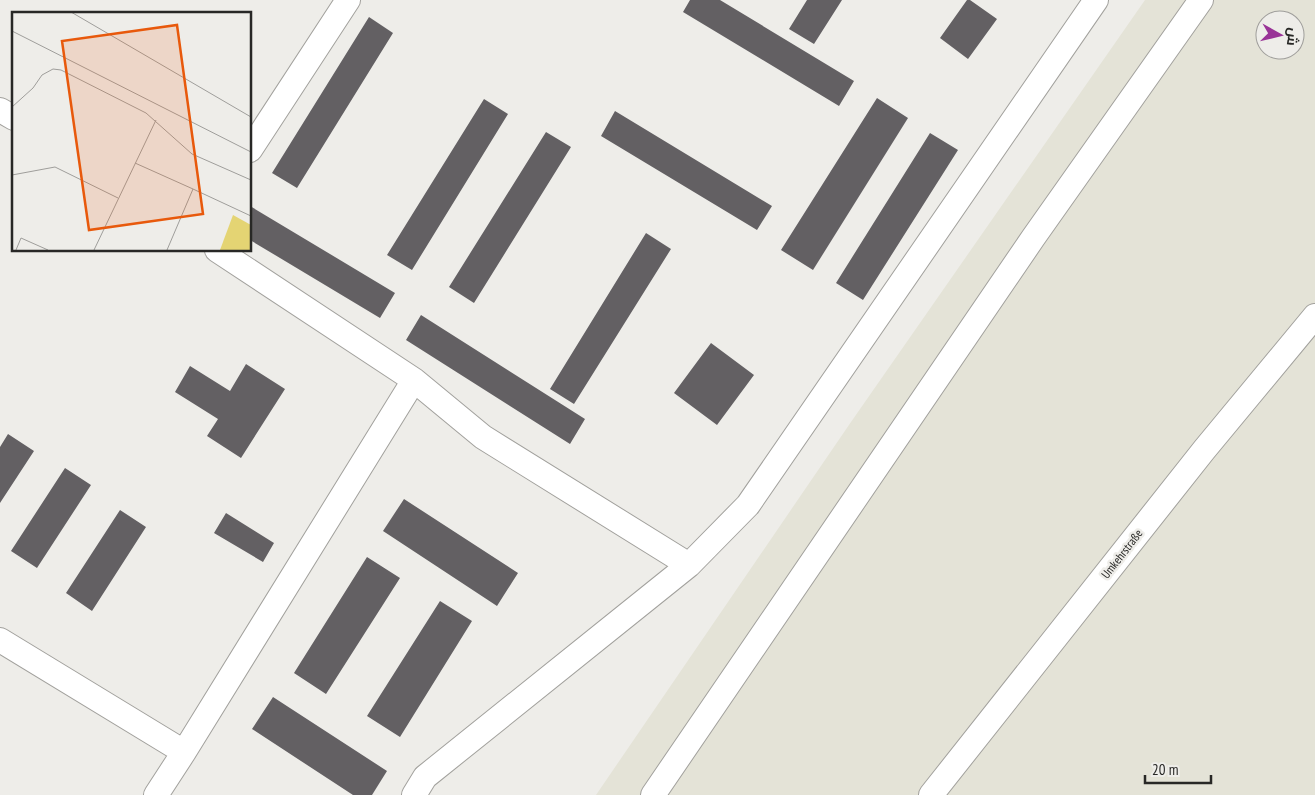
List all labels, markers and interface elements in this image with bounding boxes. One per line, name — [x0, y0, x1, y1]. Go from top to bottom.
north arrow — [1255, 10, 1305, 60]
inset map — [12, 12, 251, 251]
text: ش — [1283, 27, 1303, 47]
street label: Umkehrstraße — [1098, 526, 1146, 581]
scale bar — [1145, 752, 1211, 784]
text: 20 m — [1152, 760, 1178, 779]

